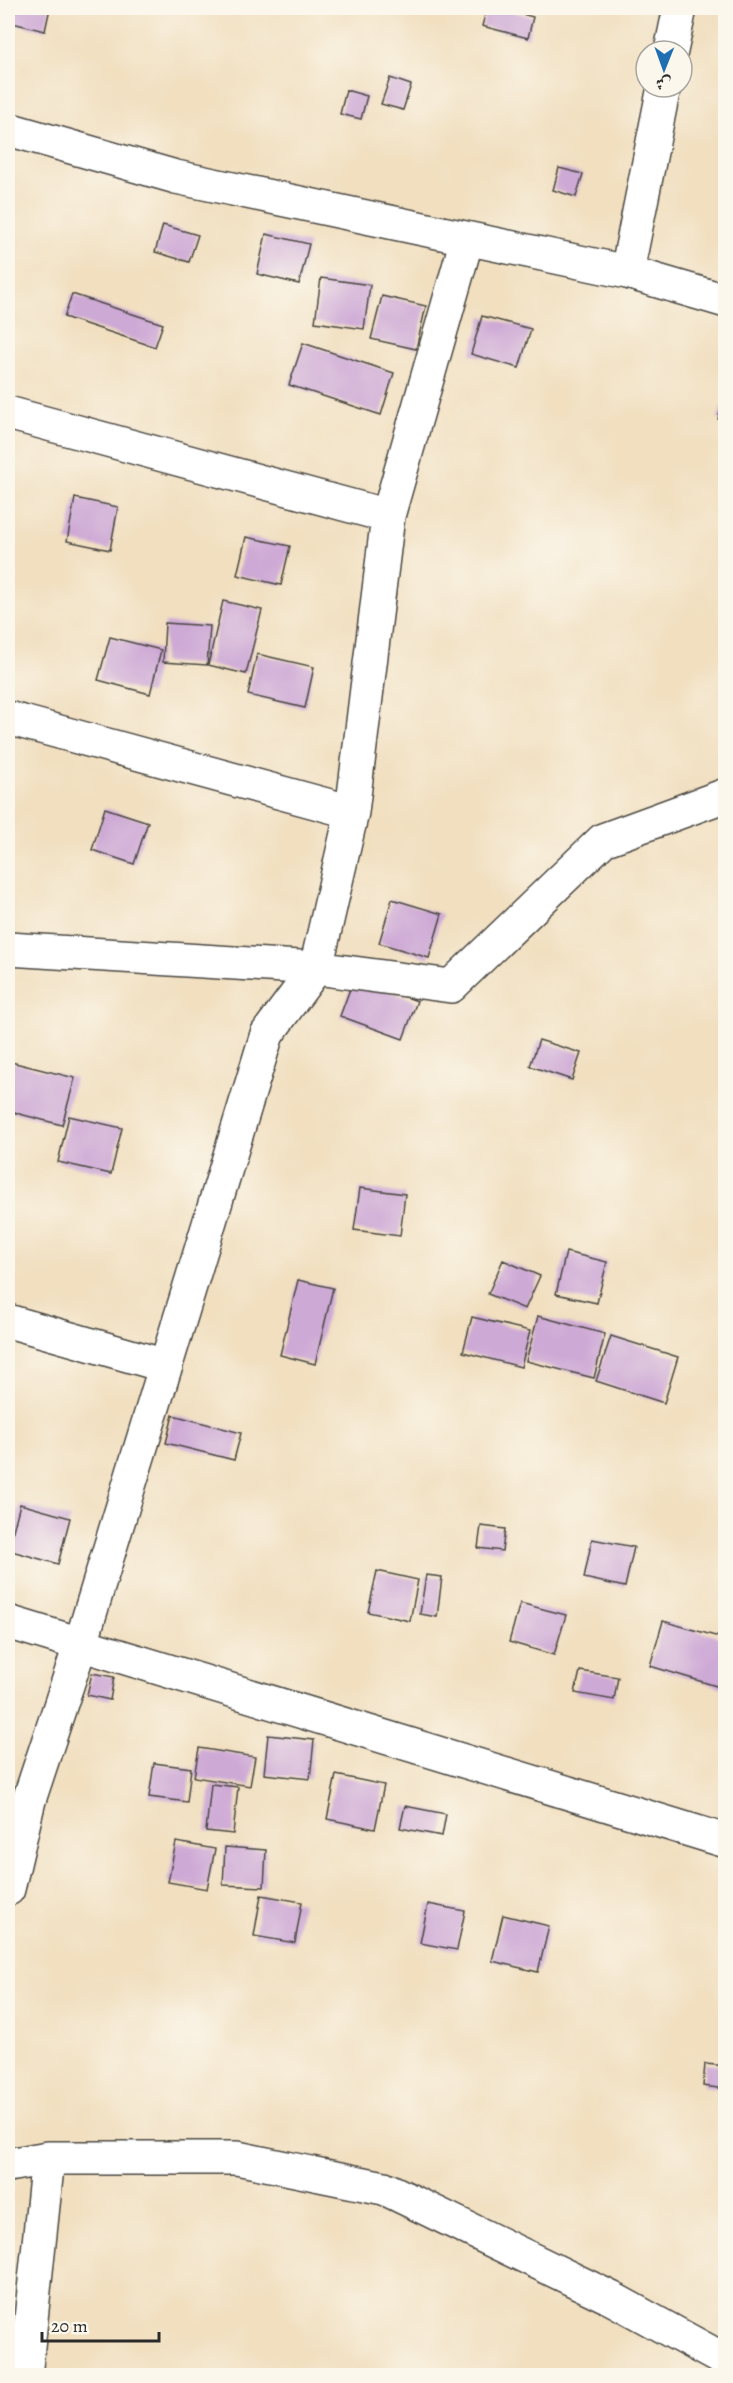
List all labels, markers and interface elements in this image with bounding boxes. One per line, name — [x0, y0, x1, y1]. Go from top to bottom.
north arrow — [634, 39, 694, 99]
text: ش — [656, 72, 672, 94]
scale bar — [42, 2305, 159, 2343]
text: 20 m — [51, 2314, 88, 2338]

